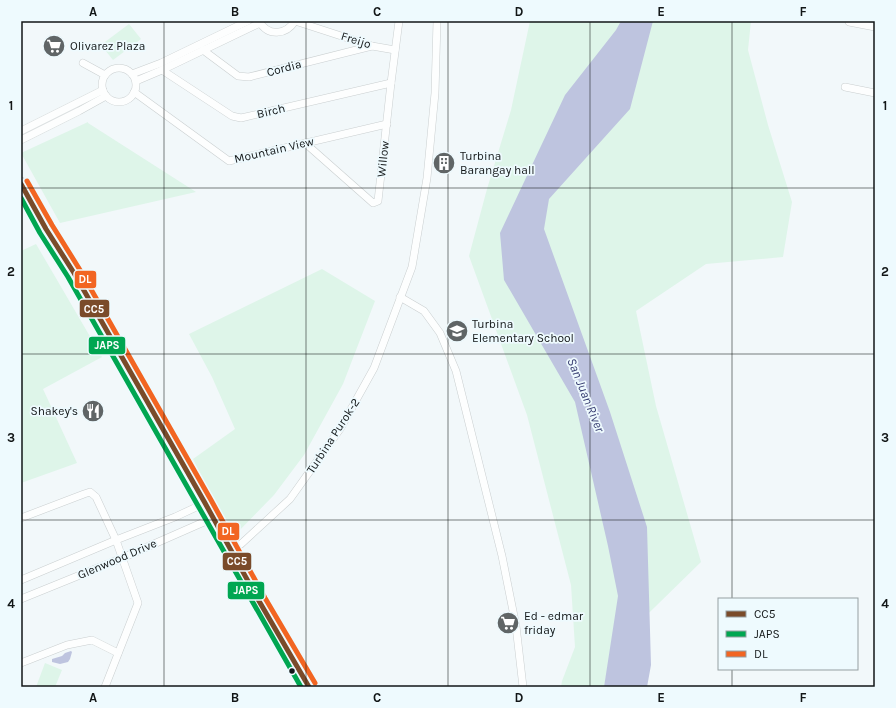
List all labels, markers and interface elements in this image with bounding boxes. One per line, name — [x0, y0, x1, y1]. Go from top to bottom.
text: A — [89, 4, 97, 19]
text: B — [231, 4, 239, 19]
text: C — [373, 4, 381, 19]
text: D — [515, 4, 524, 19]
text: E — [657, 4, 665, 19]
text: F — [799, 4, 807, 19]
street label: Freijo — [339, 29, 373, 51]
supermarket icon: Olivarez Plaza — [41, 33, 67, 59]
place label: Olivarez Plaza — [70, 39, 145, 53]
street label: Cordia — [265, 57, 303, 79]
text: 1 — [9, 98, 13, 113]
text: 1 — [883, 98, 887, 113]
street label: Birch — [255, 101, 287, 121]
street label: Mountain View — [233, 134, 315, 166]
street label: Willow — [374, 140, 392, 178]
place label: Turbina Barangay hall — [460, 149, 535, 177]
building icon: Turbina Barangay hall — [431, 150, 457, 176]
text: 2 — [7, 264, 15, 279]
text: 2 — [881, 264, 889, 279]
line badge: DL — [74, 270, 97, 289]
text: DL — [79, 273, 92, 286]
line badge: CC5 — [79, 299, 110, 318]
text: CC5 — [84, 303, 104, 316]
place label: Turbina Elementary School — [472, 317, 574, 345]
school or university icon: Turbina Elementary School — [444, 318, 470, 344]
line badge: JAPS — [88, 336, 126, 355]
text: JAPS — [94, 339, 120, 352]
water label: San Juan River — [564, 356, 608, 435]
street label: Turbina Purok-2 — [303, 396, 363, 476]
restaurant icon: Shakey's — [80, 398, 106, 424]
place label: Shakey's — [30, 404, 78, 418]
text: 3 — [7, 430, 15, 445]
text: 3 — [881, 430, 889, 445]
line badge: DL — [217, 522, 240, 541]
text: DL — [222, 525, 235, 538]
street label: Glenwood Drive — [75, 536, 159, 582]
line badge: CC5 — [222, 552, 252, 571]
text: CC5 — [227, 555, 247, 568]
line badge: JAPS — [227, 581, 265, 600]
text: JAPS — [233, 584, 259, 597]
text: 4 — [7, 596, 15, 611]
text: 4 — [881, 596, 889, 611]
legend — [718, 598, 858, 670]
text: CC5 — [754, 607, 776, 621]
place label: Ed - edmar friday — [524, 609, 584, 637]
supermarket icon: Ed - edmar friday — [495, 610, 521, 636]
text: JAPS — [754, 627, 780, 641]
text: DL — [754, 647, 768, 661]
unlabelled marker — [287, 666, 297, 676]
text: A — [89, 690, 97, 705]
text: B — [231, 690, 239, 705]
text: C — [373, 690, 381, 705]
text: D — [515, 690, 524, 705]
text: E — [657, 690, 665, 705]
text: F — [799, 690, 807, 705]

